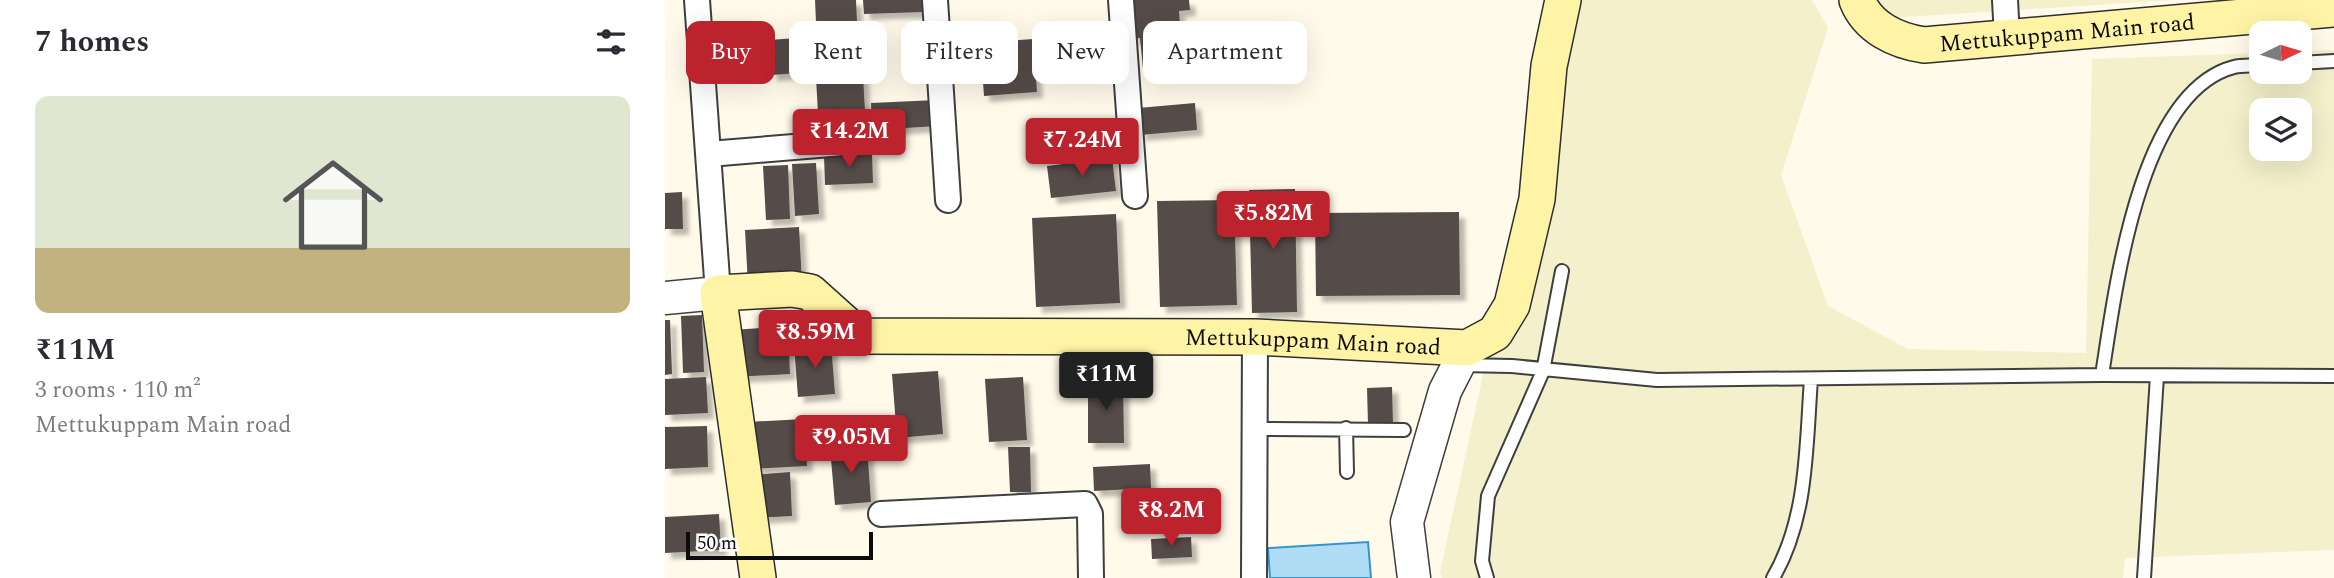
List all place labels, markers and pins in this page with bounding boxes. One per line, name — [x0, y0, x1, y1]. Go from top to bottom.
pin: ₹14.2M — [792, 110, 906, 169]
pin: ₹7.24M — [1025, 118, 1139, 178]
pin: ₹5.82M — [1216, 191, 1330, 251]
pin: ₹8.59M — [758, 310, 872, 370]
pin: ₹11M — [1065, 352, 1147, 412]
pin: ₹9.05M — [794, 416, 908, 475]
pin: ₹8.2M — [1122, 489, 1220, 548]

